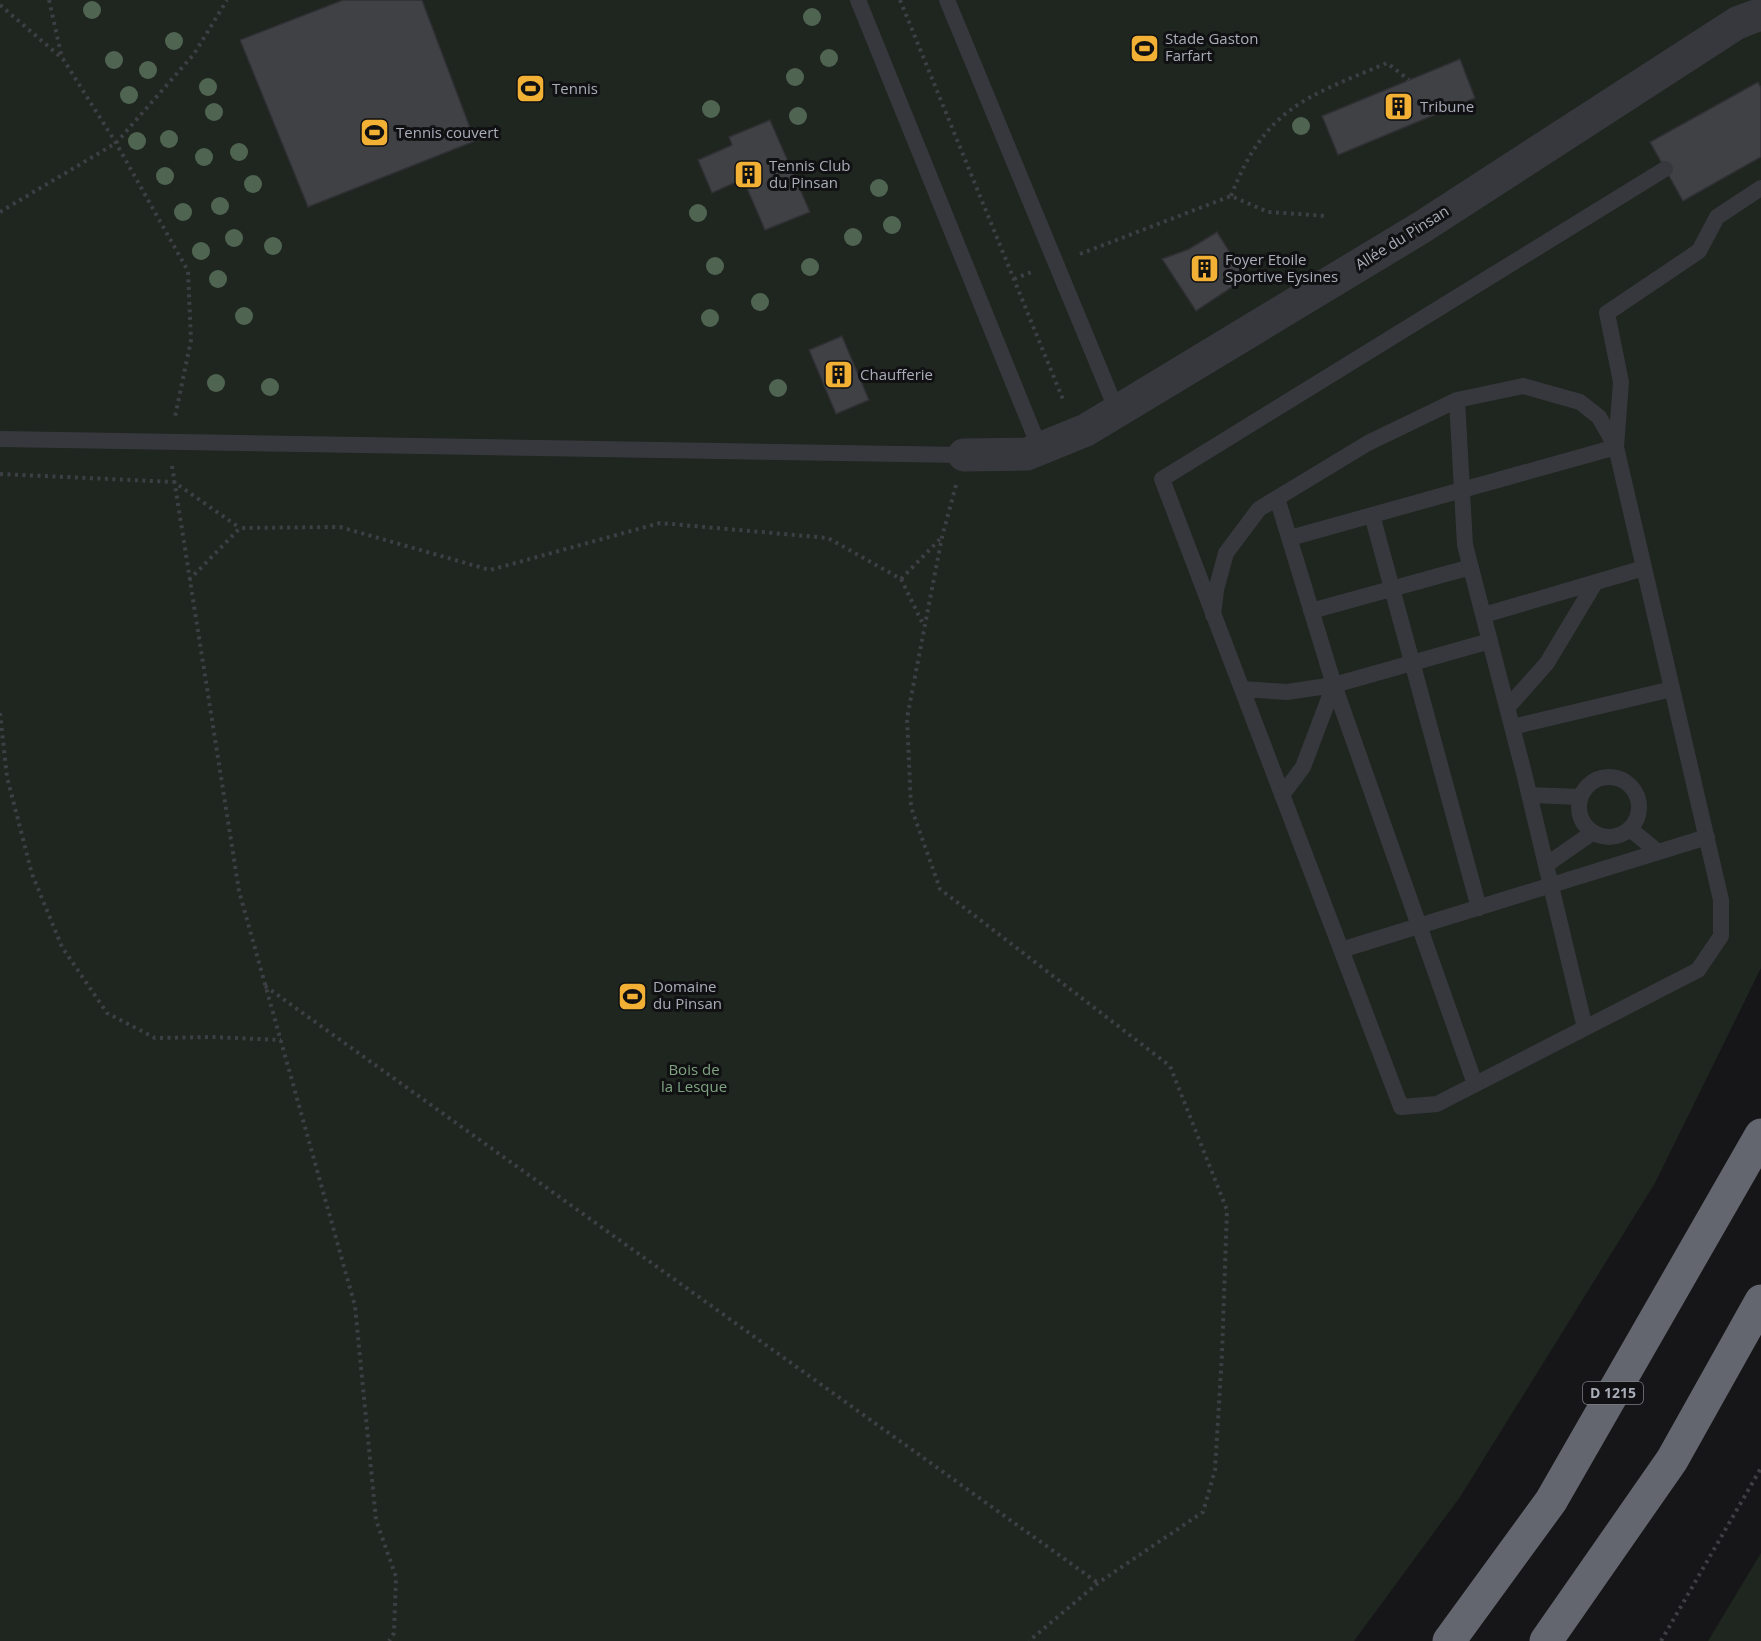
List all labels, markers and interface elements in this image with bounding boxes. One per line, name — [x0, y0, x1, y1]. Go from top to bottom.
place label: Stade Gaston Farfart — [1165, 28, 1258, 65]
sports icon: Stade Gaston Farfart — [1128, 32, 1160, 64]
sports icon: Tennis — [515, 73, 547, 105]
place label: Tennis — [552, 78, 598, 98]
building icon: Tribune — [1383, 91, 1415, 123]
place label: Tribune — [1420, 96, 1474, 116]
sports icon: Tennis couvert — [359, 117, 391, 149]
place label: Tennis couvert — [396, 122, 499, 142]
place label: Tennis Club du Pinsan — [769, 155, 851, 192]
building icon: Tennis Club du Pinsan — [732, 159, 764, 191]
street label: Allée du Pinsan — [1351, 200, 1452, 274]
place label: Foyer Etoile Sportive Eysines — [1225, 249, 1338, 286]
building icon: Foyer Etoile Sportive Eysines — [1188, 253, 1220, 285]
building icon: Chaufferie — [823, 359, 855, 391]
place label: Chaufferie — [860, 364, 933, 384]
place label: Domaine du Pinsan — [653, 976, 722, 1013]
sports icon: Domaine du Pinsan — [616, 980, 648, 1012]
park label: Bois de la Lesque — [661, 1059, 727, 1096]
road number: D 1215 — [1583, 1382, 1643, 1404]

